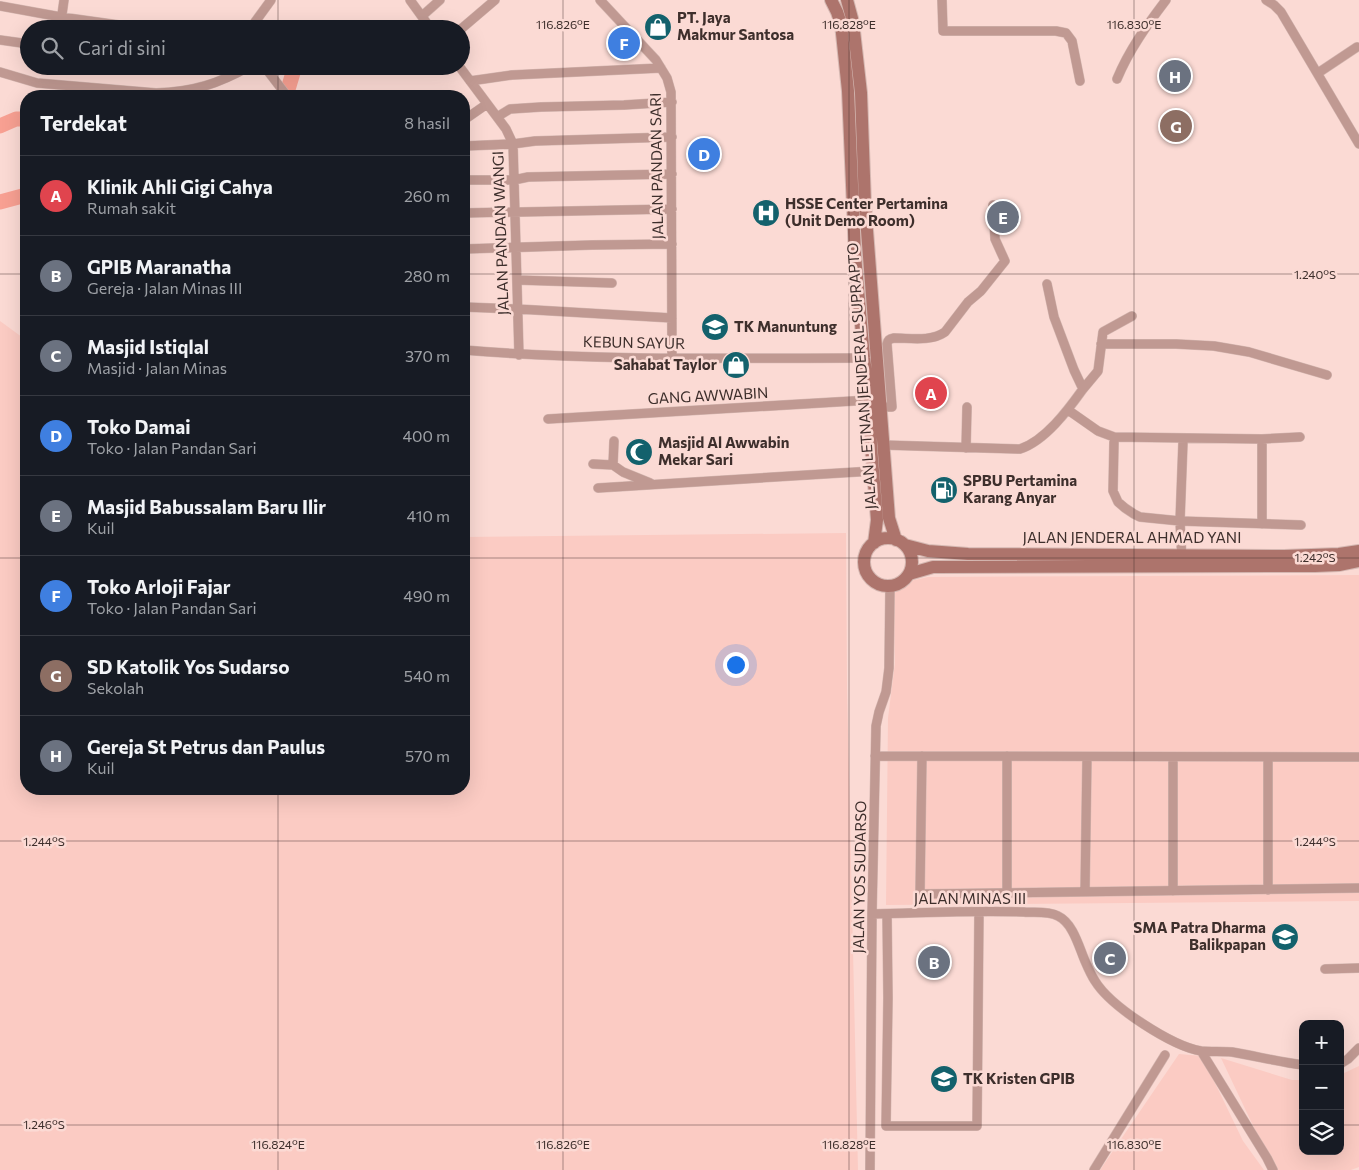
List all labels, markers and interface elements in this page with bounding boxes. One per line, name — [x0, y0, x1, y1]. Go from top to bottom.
place label: PT. Jaya Makmur Santosa — [677, 8, 794, 43]
shop icon: PT. Jaya Makmur Santosa — [643, 12, 673, 42]
text: 116.826°E — [536, 17, 590, 31]
text: 116.828°E — [822, 17, 876, 31]
text: 116.830°E — [1107, 17, 1161, 31]
search box — [20, 20, 470, 75]
pin: F — [608, 24, 640, 62]
icon: search — [38, 34, 66, 62]
text: Cari di sini — [78, 36, 166, 59]
pin: H — [1159, 57, 1191, 95]
street label: JALAN PANDAN SARI — [646, 93, 666, 239]
pin: G — [1160, 107, 1192, 145]
text: Terdekat — [40, 110, 127, 135]
text: 8 hasil — [404, 113, 450, 132]
pin: D — [688, 135, 720, 173]
street label: JALAN PANDAN WANGI — [488, 151, 512, 315]
text: Klinik Ahli Gigi Cahya — [87, 175, 273, 198]
text: A — [50, 186, 62, 205]
text: 260 m — [404, 186, 450, 205]
place label: HSSE Center Pertamina (Unit Demo Room) — [785, 194, 948, 229]
text: Rumah sakit — [87, 198, 176, 217]
hospital icon: HSSE Center Pertamina (Unit Demo Room) — [751, 198, 781, 228]
pin: E — [987, 198, 1019, 236]
street label: JALAN LETNAN JENDERAL SUPRAPTO — [843, 242, 879, 510]
text: GPIB Maranatha — [87, 255, 231, 278]
text: B — [51, 266, 61, 285]
text: 280 m — [404, 266, 450, 285]
text: 1.240°S — [1294, 267, 1336, 281]
text: Gereja · Jalan Minas III — [87, 278, 243, 297]
school or university icon: TK Manuntung — [700, 312, 730, 342]
place label: TK Manuntung — [734, 317, 837, 335]
street label: KEBUN SAYUR — [583, 332, 685, 352]
text: Masjid Istiqlal — [87, 335, 209, 358]
text: C — [51, 346, 61, 365]
text: 370 m — [405, 346, 450, 365]
shop icon: Sahabat Taylor — [721, 350, 751, 380]
place label: Sahabat Taylor — [614, 355, 717, 373]
text: Masjid · Jalan Minas — [87, 358, 227, 377]
pin: A — [915, 374, 947, 412]
street label: GANG AWWABIN — [647, 383, 769, 407]
text: Toko Damai — [87, 415, 190, 438]
text: D — [50, 426, 62, 445]
text: 400 m — [402, 426, 450, 445]
place label: Masjid Al Awwabin Mekar Sari — [658, 433, 789, 468]
mosque icon: Masjid Al Awwabin Mekar Sari — [624, 437, 654, 467]
text: Toko · Jalan Pandan Sari — [87, 438, 257, 457]
place label: SPBU Pertamina Karang Anyar — [963, 471, 1077, 506]
fuel station icon: SPBU Pertamina Karang Anyar — [929, 475, 959, 505]
text: Masjid Babussalam Baru Ilir — [87, 495, 326, 518]
text: E — [51, 506, 61, 525]
text: 410 m — [407, 506, 450, 525]
text: Kuil — [87, 518, 115, 537]
street label: JALAN JENDERAL AHMAD YANI — [1023, 528, 1241, 546]
text: 1.242°S — [1295, 550, 1335, 564]
text: Toko Arloji Fajar — [87, 575, 231, 598]
text: F — [51, 586, 61, 605]
text: 490 m — [403, 586, 450, 605]
text: Toko · Jalan Pandan Sari — [87, 598, 257, 617]
your location — [723, 652, 749, 678]
text: SD Katolik Yos Sudarso — [87, 655, 290, 678]
text: G — [50, 666, 62, 685]
text: 540 m — [404, 666, 450, 685]
text: Sekolah — [87, 678, 144, 697]
text: Gereja St Petrus dan Paulus — [87, 735, 325, 758]
text: H — [50, 746, 62, 765]
text: 570 m — [405, 746, 450, 765]
text: Kuil — [87, 758, 115, 777]
street label: JALAN YOS SUDARSO — [849, 800, 869, 954]
text: 1.244°S — [23, 834, 65, 848]
text: 1.244°S — [1294, 834, 1336, 848]
street label: JALAN MINAS III — [914, 889, 1026, 907]
place label: SMA Patra Dharma Balikpapan — [1133, 918, 1266, 953]
school or university icon: SMA Patra Dharma Balikpapan — [1270, 922, 1300, 952]
pin: C — [1094, 939, 1126, 977]
pin: B — [918, 943, 950, 981]
map controls — [1299, 1020, 1344, 1155]
button: + — [1299, 1020, 1344, 1065]
school or university icon: TK Kristen GPIB — [929, 1064, 959, 1094]
button: − — [1299, 1065, 1344, 1110]
place label: TK Kristen GPIB — [963, 1069, 1075, 1087]
button: layers — [1299, 1110, 1344, 1155]
text: 1.246°S — [23, 1117, 65, 1131]
text: 116.824°E — [251, 1137, 305, 1151]
text: 116.826°E — [536, 1137, 590, 1151]
text: 116.828°E — [822, 1137, 876, 1151]
text: 116.830°E — [1107, 1137, 1161, 1151]

